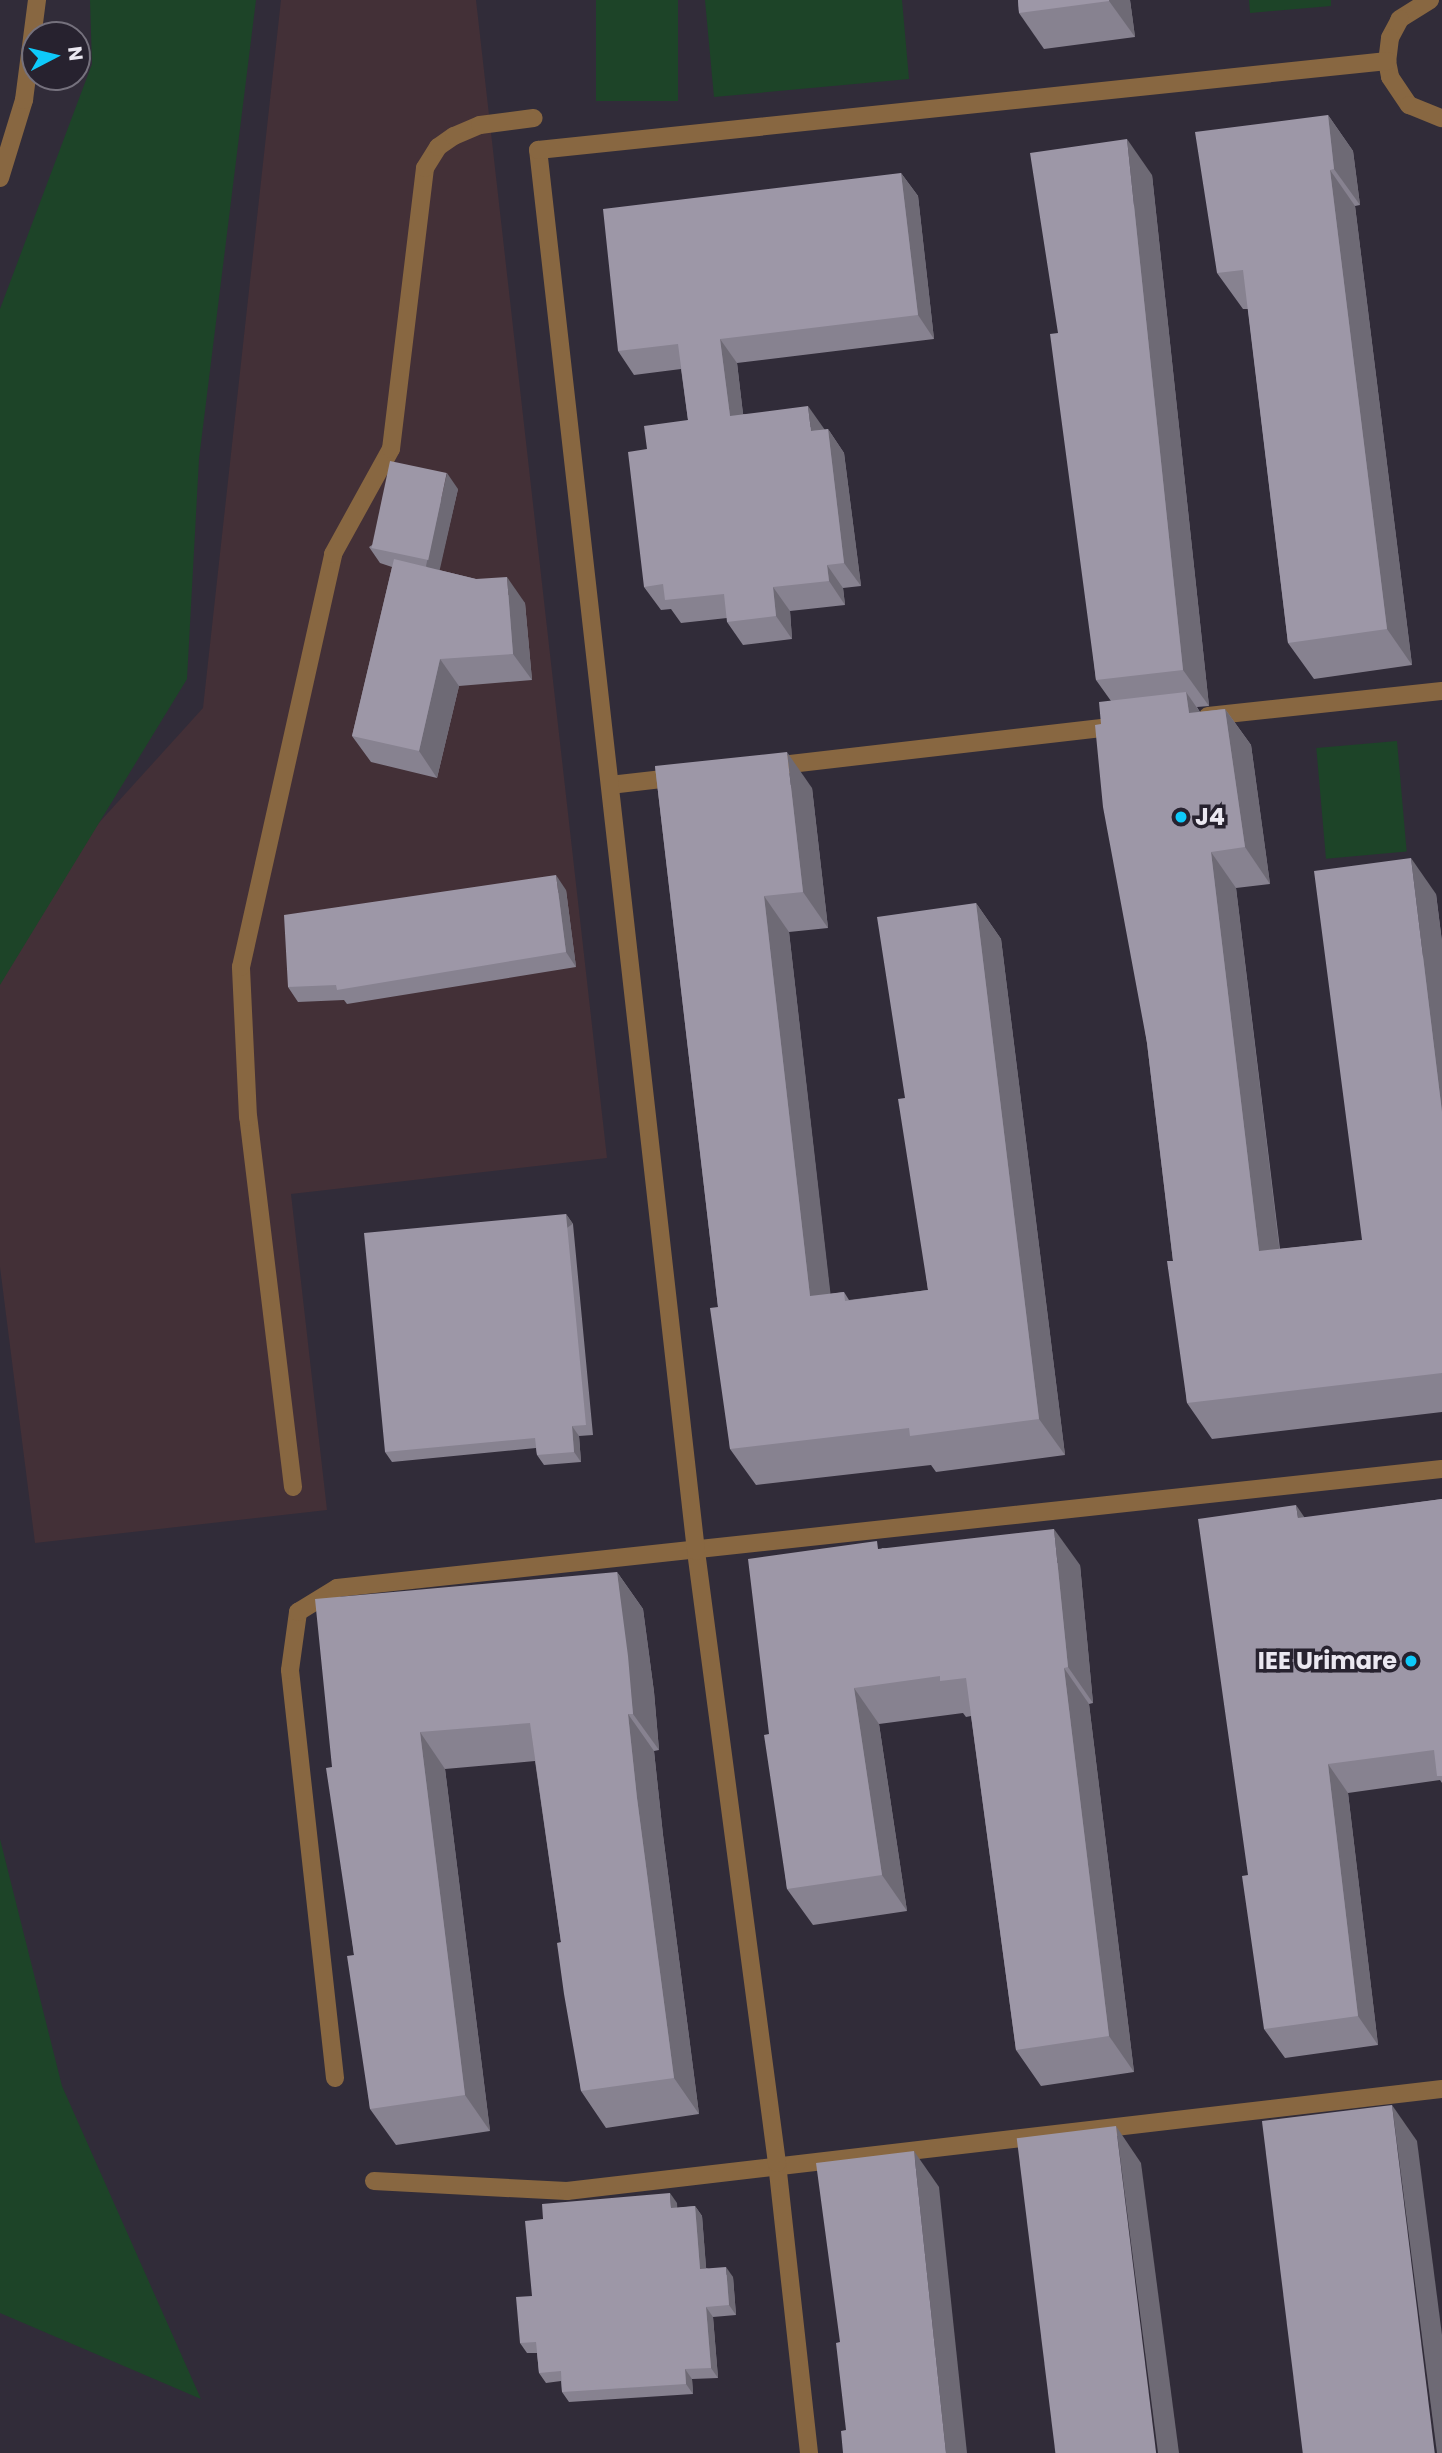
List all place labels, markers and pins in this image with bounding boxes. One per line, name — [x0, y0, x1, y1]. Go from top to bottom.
place label: J4 — [1195, 803, 1225, 831]
marker: J4 — [1173, 809, 1189, 825]
place label: IEE Urimare — [1258, 1647, 1397, 1675]
marker: IEE Urimare — [1403, 1653, 1419, 1669]

